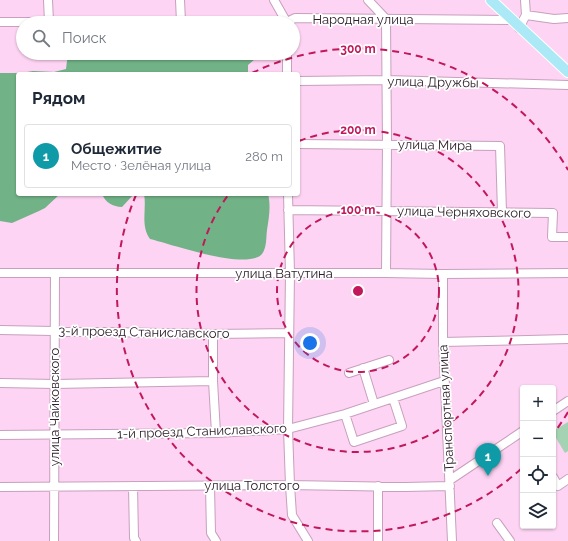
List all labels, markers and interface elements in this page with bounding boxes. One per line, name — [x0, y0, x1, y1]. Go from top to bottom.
street label: Народная улица — [312, 12, 414, 27]
search box — [16, 16, 300, 60]
icon: search — [30, 27, 52, 49]
text: Поиск — [62, 29, 107, 47]
text: 300 m — [340, 42, 376, 56]
street label: улица Дружбы — [387, 74, 479, 90]
text: Рядом — [32, 88, 85, 108]
text: 200 m — [340, 123, 376, 137]
street label: улица Мира — [398, 137, 472, 153]
text: Общежитие — [71, 140, 162, 158]
text: 1 — [43, 149, 49, 164]
text: 280 m — [245, 149, 283, 164]
text: Место · Зелёная улица — [71, 158, 211, 173]
text: 100 m — [341, 203, 375, 217]
street label: улица Черняховского — [397, 203, 531, 221]
street label: улица Ватутина — [235, 266, 333, 281]
centre of rings — [351, 284, 365, 298]
street label: 3-й проезд Станиславского — [58, 323, 230, 341]
your location — [300, 333, 320, 353]
street label: Транспортная улица — [435, 344, 457, 472]
street label: улица Чайковского — [47, 347, 62, 466]
map controls — [520, 385, 556, 529]
button: + — [520, 385, 556, 421]
street label: 1-й проезд Станиславского — [117, 421, 287, 441]
button: − — [520, 421, 556, 457]
pin: 1 — [475, 443, 501, 476]
button: locate — [520, 457, 556, 493]
street label: улица Толстого — [204, 478, 300, 493]
button: layers — [520, 493, 556, 529]

